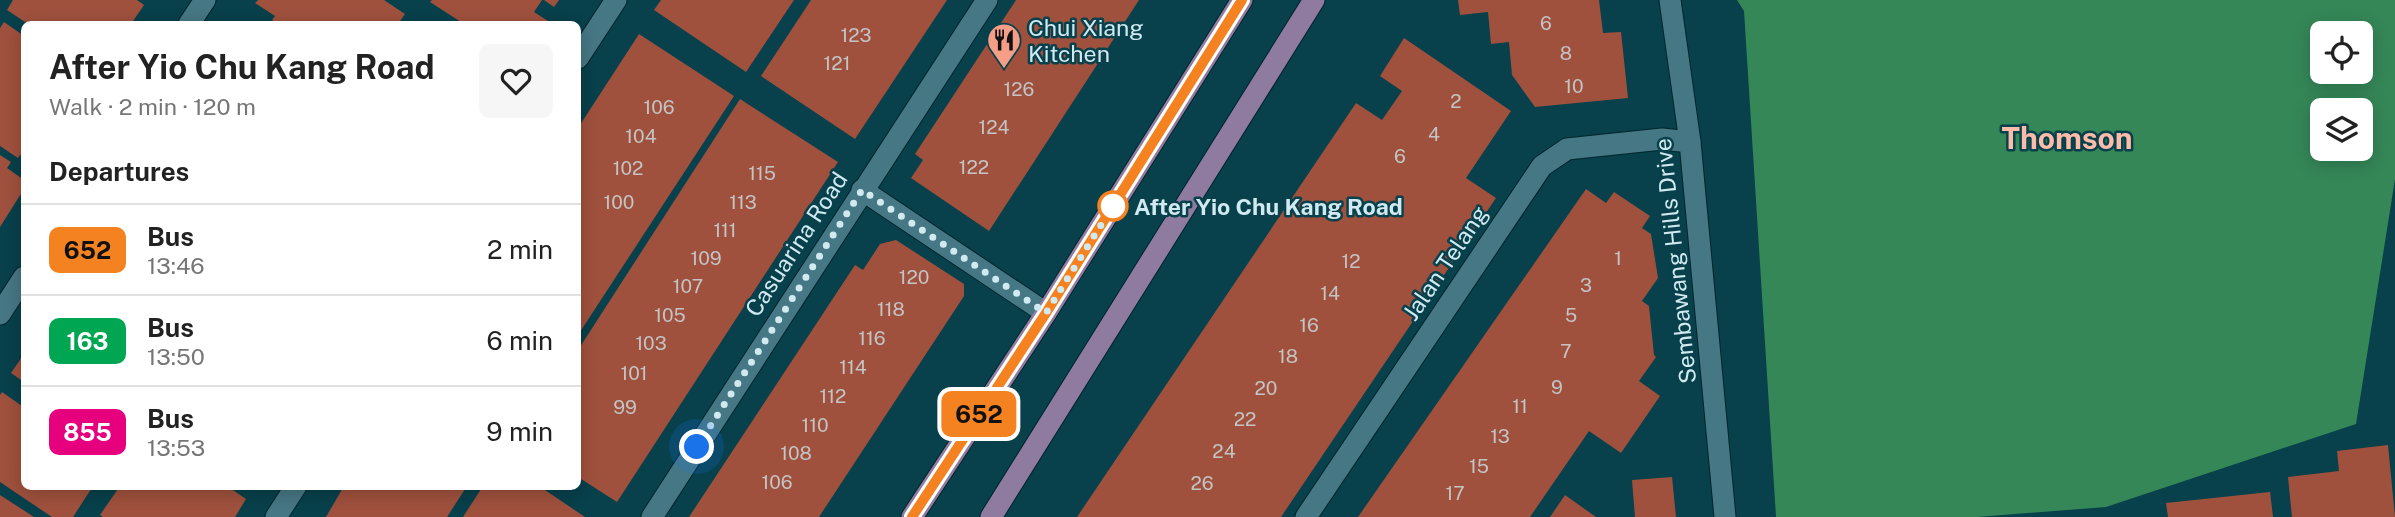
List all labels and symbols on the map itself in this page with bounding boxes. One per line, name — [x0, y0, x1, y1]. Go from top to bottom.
house number: 6 — [1540, 12, 1552, 34]
place label: Chui Xiang Kitchen — [1028, 14, 1144, 67]
restaurant icon: Chui Xiang Kitchen — [985, 21, 1023, 70]
house number: 123 — [840, 24, 872, 46]
house number: 8 — [1560, 42, 1572, 64]
house number: 121 — [824, 52, 850, 74]
house number: 10 — [1564, 75, 1584, 97]
house number: 126 — [1004, 78, 1034, 100]
house number: 2 — [1450, 90, 1462, 112]
house number: 106 — [643, 96, 675, 118]
house number: 124 — [979, 116, 1010, 138]
district label: Thomson — [2001, 120, 2133, 156]
house number: 4 — [1428, 123, 1440, 145]
house number: 104 — [625, 125, 657, 147]
street label: Sembawang Hills Drive — [1649, 137, 1701, 385]
house number: 6 — [1394, 145, 1406, 167]
house number: 122 — [959, 156, 989, 178]
house number: 102 — [613, 157, 643, 179]
house number: 115 — [748, 162, 776, 184]
street label: Casuarina Road — [739, 167, 853, 321]
house number: 100 — [604, 191, 634, 213]
house number: 113 — [729, 191, 757, 213]
marker: After Yio Chu Kang Road — [1098, 191, 1128, 221]
place label: After Yio Chu Kang Road — [1134, 193, 1403, 220]
street label: Jalan Telang — [1397, 201, 1493, 325]
house number: 111 — [713, 219, 737, 241]
house number: 109 — [690, 247, 722, 269]
house number: 1 — [1614, 247, 1622, 269]
house number: 12 — [1341, 250, 1361, 272]
house number: 120 — [899, 266, 929, 288]
house number: 3 — [1580, 274, 1592, 296]
house number: 107 — [673, 275, 703, 297]
house number: 14 — [1320, 282, 1340, 304]
house number: 118 — [877, 298, 905, 320]
house number: 105 — [654, 304, 686, 326]
house number: 5 — [1565, 304, 1577, 326]
house number: 16 — [1299, 314, 1319, 336]
house number: 116 — [858, 327, 886, 349]
house number: 103 — [635, 332, 667, 354]
house number: 7 — [1560, 340, 1572, 362]
house number: 18 — [1278, 345, 1298, 367]
house number: 114 — [839, 356, 867, 378]
house number: 101 — [620, 362, 648, 384]
house number: 9 — [1551, 376, 1563, 398]
house number: 20 — [1255, 377, 1277, 399]
house number: 112 — [820, 385, 846, 407]
line badge: 652 — [939, 391, 1019, 437]
house number: 11 — [1512, 395, 1528, 417]
house number: 99 — [613, 396, 637, 418]
house number: 22 — [1234, 408, 1256, 430]
house number: 110 — [801, 414, 829, 436]
house number: 13 — [1490, 425, 1510, 447]
your location — [679, 429, 714, 464]
house number: 24 — [1212, 440, 1236, 462]
house number: 108 — [780, 442, 812, 464]
house number: 15 — [1469, 455, 1489, 477]
house number: 106 — [761, 471, 793, 493]
house number: 26 — [1190, 472, 1214, 494]
house number: 17 — [1445, 482, 1465, 504]

